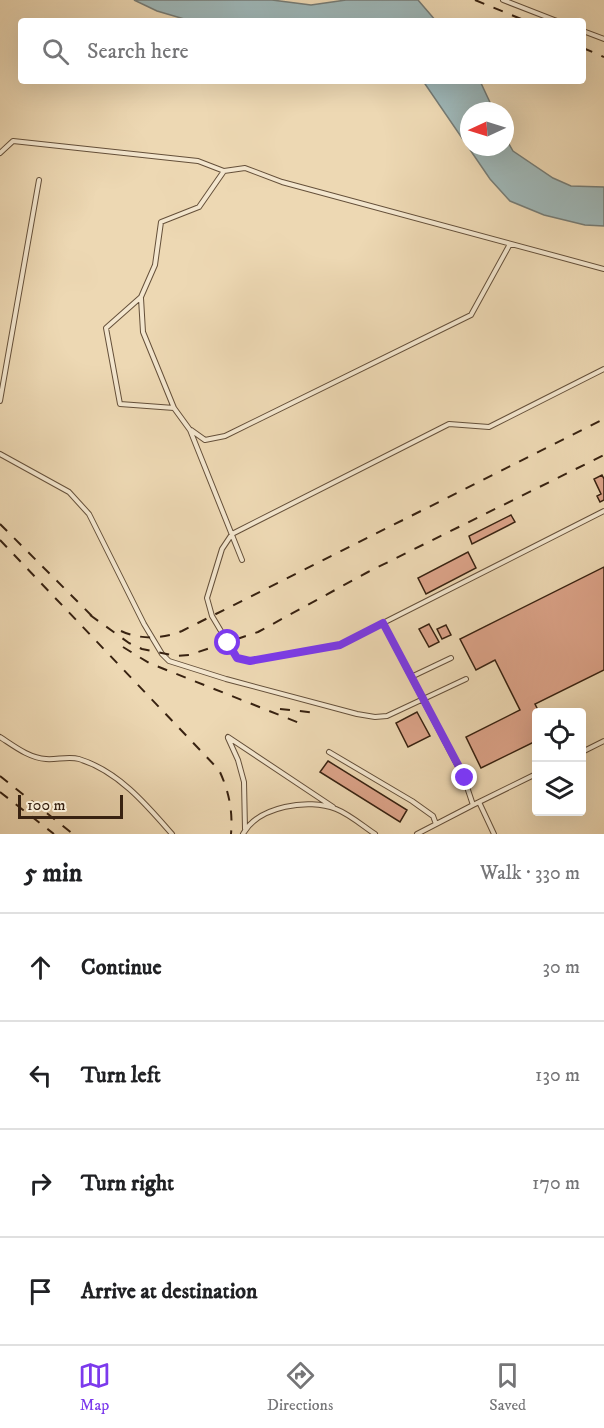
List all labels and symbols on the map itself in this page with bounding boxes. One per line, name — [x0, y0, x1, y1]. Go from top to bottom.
north arrow — [460, 102, 514, 156]
route start — [214, 629, 240, 655]
route end — [451, 764, 477, 790]
scale bar — [18, 792, 123, 820]

